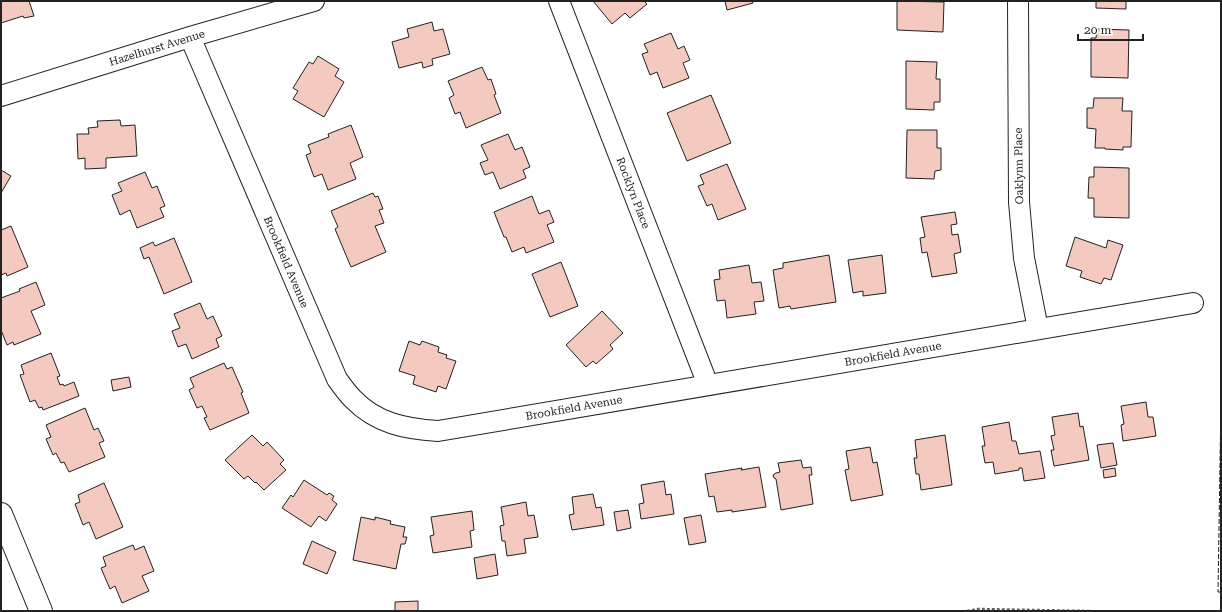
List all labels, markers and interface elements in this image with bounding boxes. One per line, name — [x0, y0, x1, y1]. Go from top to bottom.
scale bar — [1078, 16, 1143, 42]
text: 20 m — [1084, 23, 1111, 37]
street label: Hazelhurst Avenue — [108, 27, 206, 69]
street label: Oaklynn Place — [1012, 128, 1026, 204]
street label: Rocklyn Place — [613, 156, 653, 230]
street label: Brookfield Avenue — [261, 214, 311, 310]
street label: Brookfield Avenue — [844, 339, 942, 369]
street label: Brookfield Avenue — [525, 393, 623, 423]

